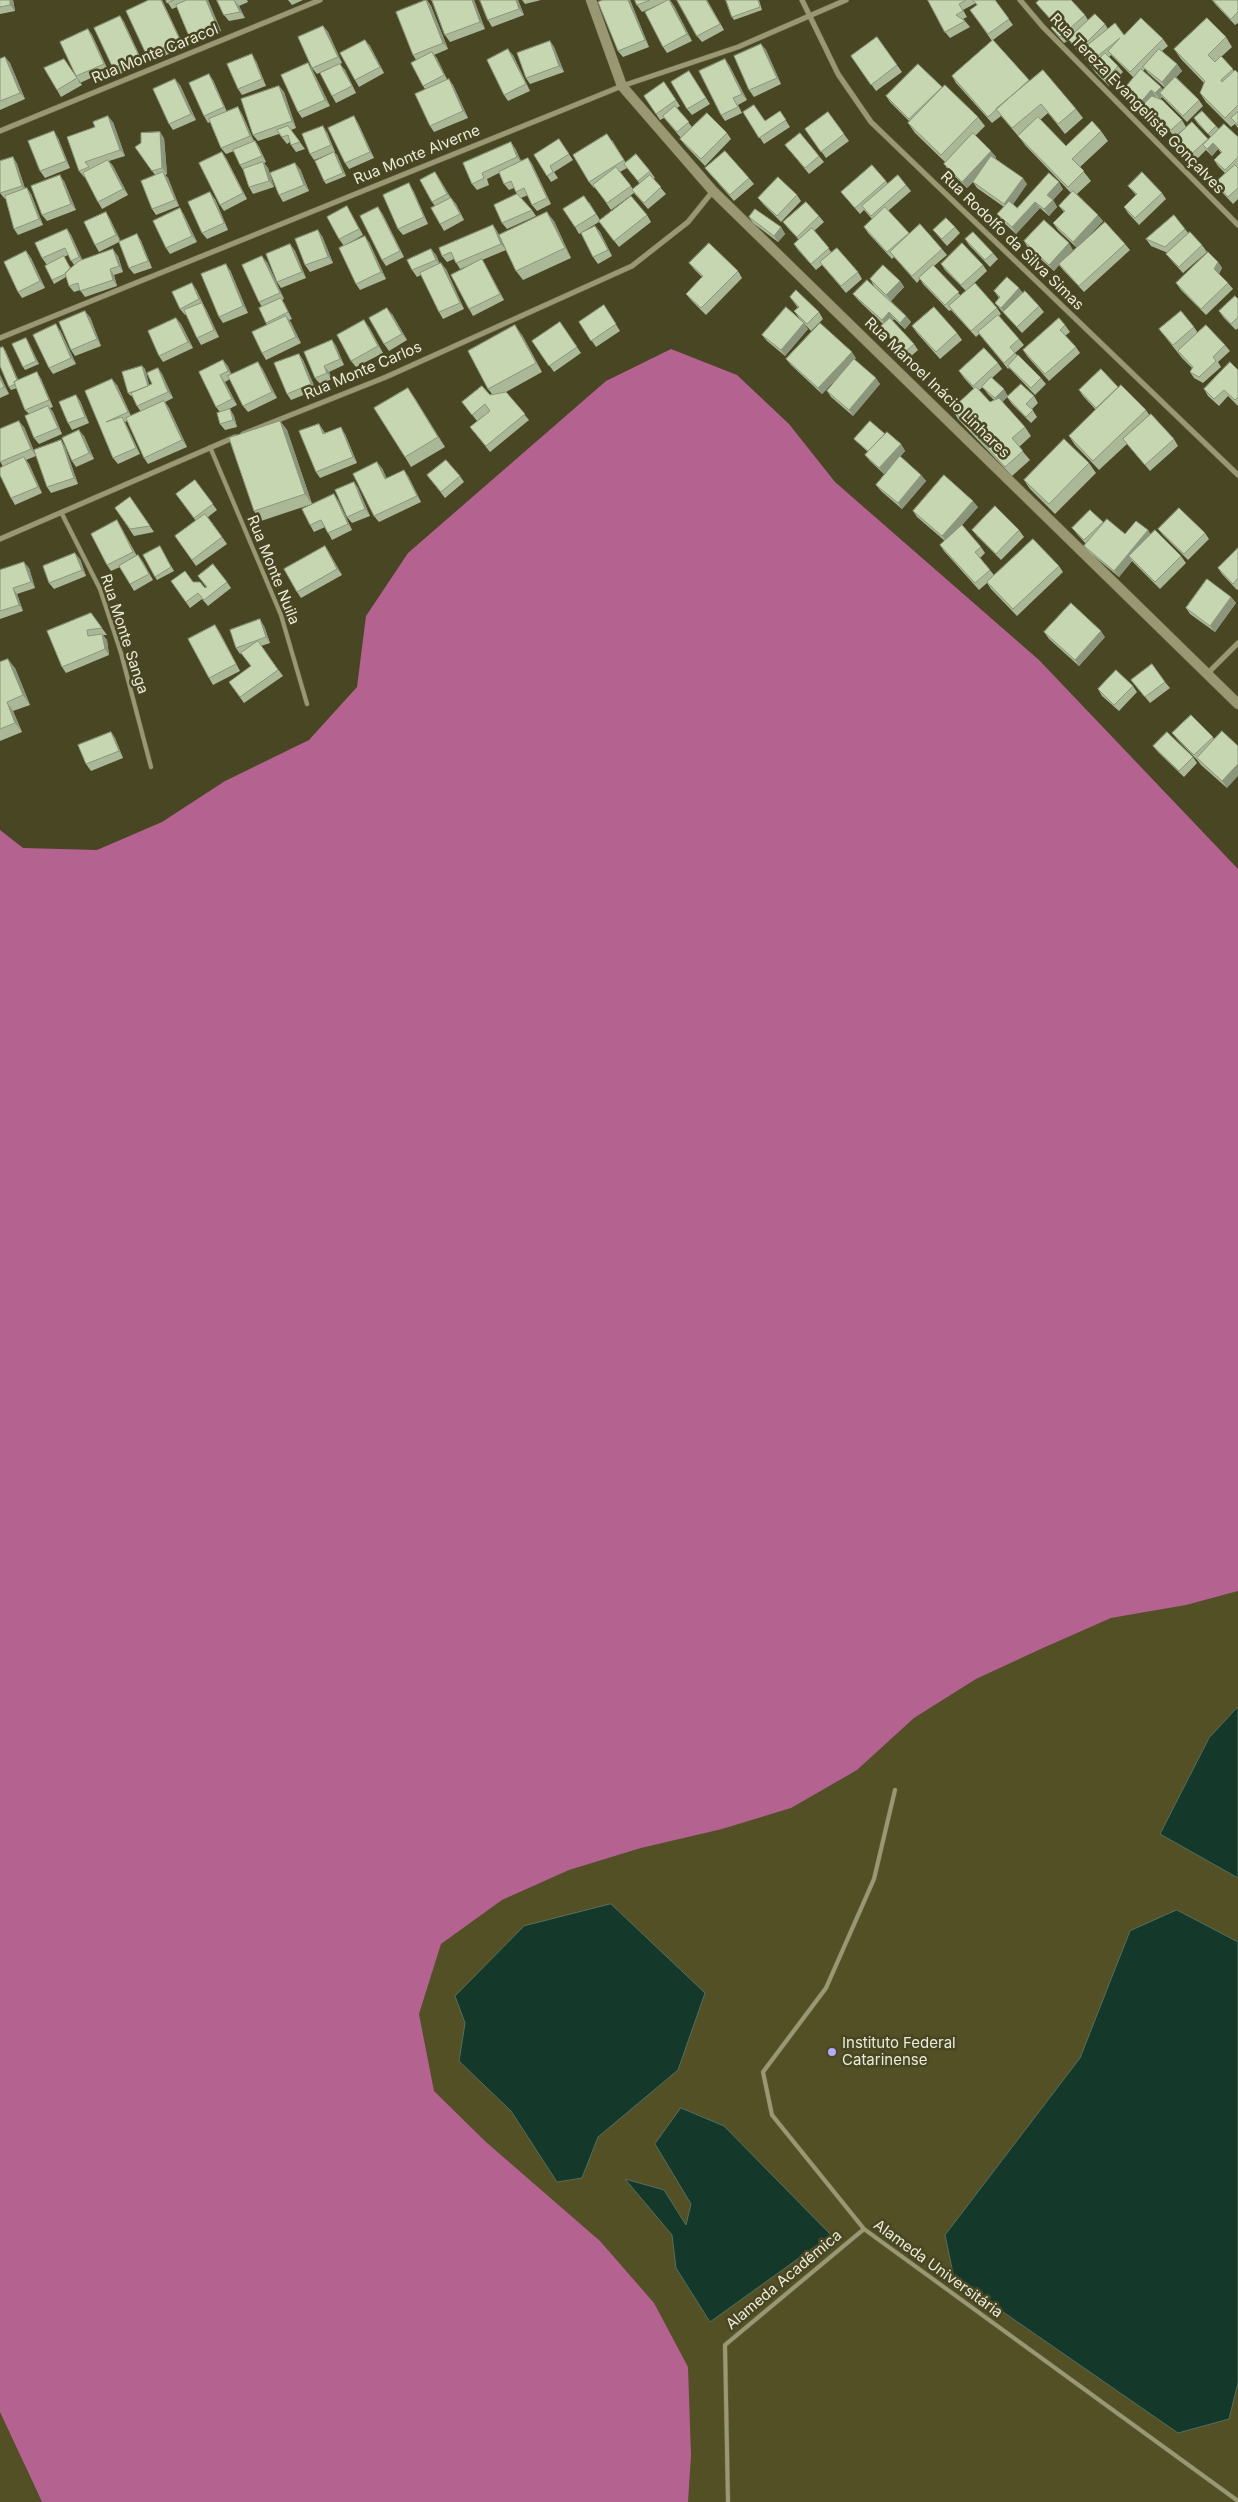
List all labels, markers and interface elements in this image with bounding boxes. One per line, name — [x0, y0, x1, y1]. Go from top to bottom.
street label: Rua Tereza Evangelista Gonçalves — [1046, 10, 1228, 198]
street label: Rua Monte Caracol — [89, 20, 221, 88]
street label: Rua Monte Alverne — [351, 121, 483, 189]
street label: Rua Rodolfo da Silva Simas — [937, 168, 1087, 314]
street label: Rua Manoel Inácio Linhares — [861, 314, 1013, 462]
street label: Rua Monte Carlos — [301, 338, 425, 404]
street label: Rua Monte Nuila — [243, 513, 303, 627]
street label: Rua Monte Sanga — [96, 572, 152, 696]
place label: Instituto Federal Catarinense — [842, 2034, 956, 2069]
marker: Instituto Federal Catarinense — [826, 2046, 838, 2058]
street label: Alameda Universitária — [870, 2216, 1006, 2322]
street label: Alameda Acadêmica — [723, 2226, 845, 2334]

